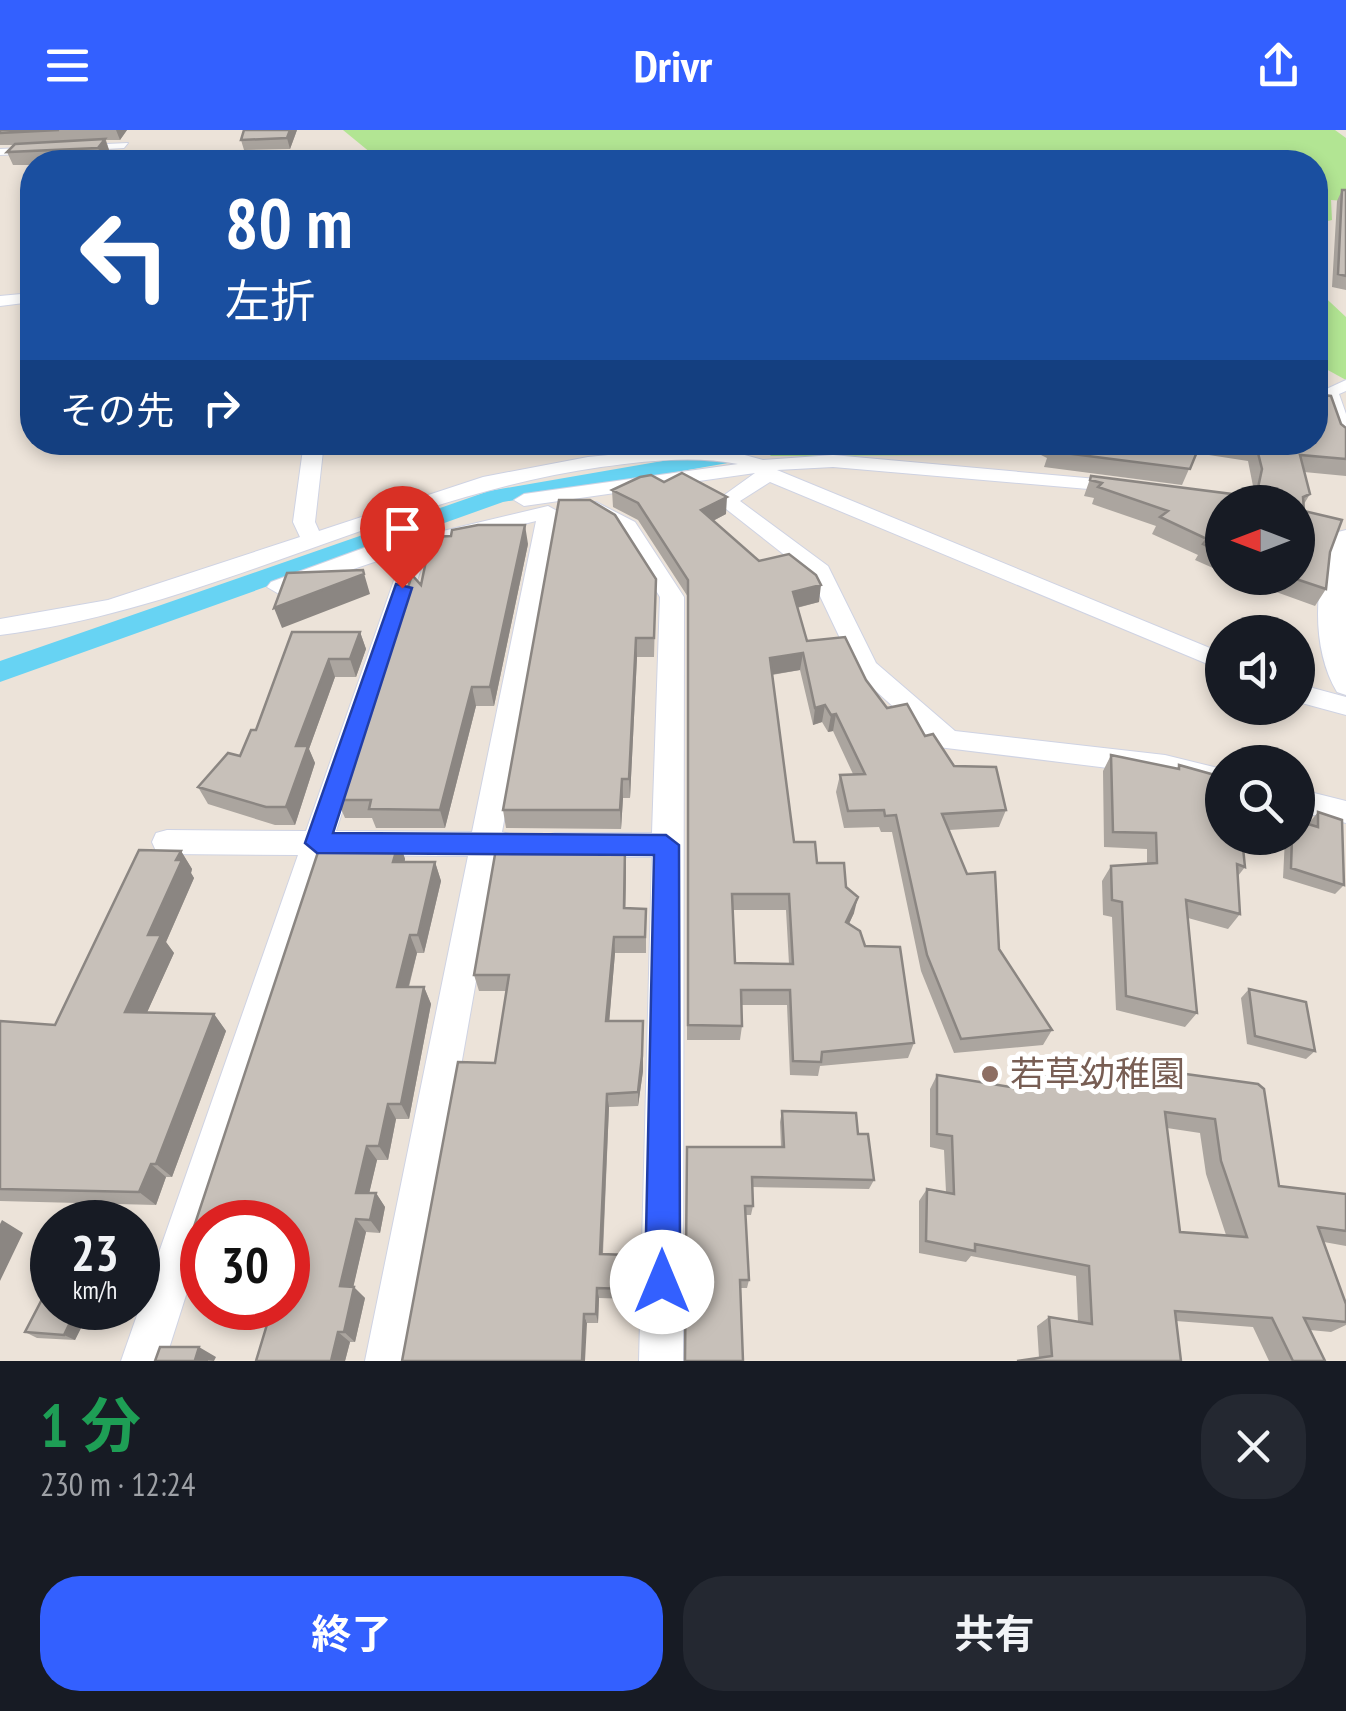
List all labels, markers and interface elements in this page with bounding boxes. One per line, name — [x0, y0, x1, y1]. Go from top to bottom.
text: Drivr — [634, 36, 712, 94]
icon: menu — [40, 38, 95, 93]
icon: share — [1251, 38, 1306, 93]
text: 80 m — [225, 177, 353, 267]
icon: left — [60, 190, 190, 320]
text: 左折 — [225, 271, 315, 329]
icon: right — [194, 380, 249, 435]
text: その先 — [60, 385, 174, 434]
north arrow — [1205, 485, 1315, 595]
map controls — [1205, 485, 1315, 855]
pin — [360, 486, 445, 589]
icon: arrive — [375, 501, 430, 556]
button: sound — [1205, 615, 1315, 725]
button: search — [1205, 745, 1315, 855]
place label: 若草幼稚園 — [1010, 1050, 1185, 1096]
marker: 若草幼稚園 — [979, 1063, 1001, 1085]
speed limit sign: 30 — [180, 1200, 310, 1330]
text: 23 — [71, 1220, 119, 1285]
position arrow — [610, 1230, 714, 1334]
text: km/h — [73, 1274, 117, 1306]
text: 1 分 — [40, 1386, 141, 1464]
button: close — [1201, 1394, 1306, 1499]
text: 230 m · 12:24 — [40, 1463, 195, 1505]
button: 終了 — [40, 1576, 663, 1691]
button: 共有 — [683, 1576, 1306, 1691]

